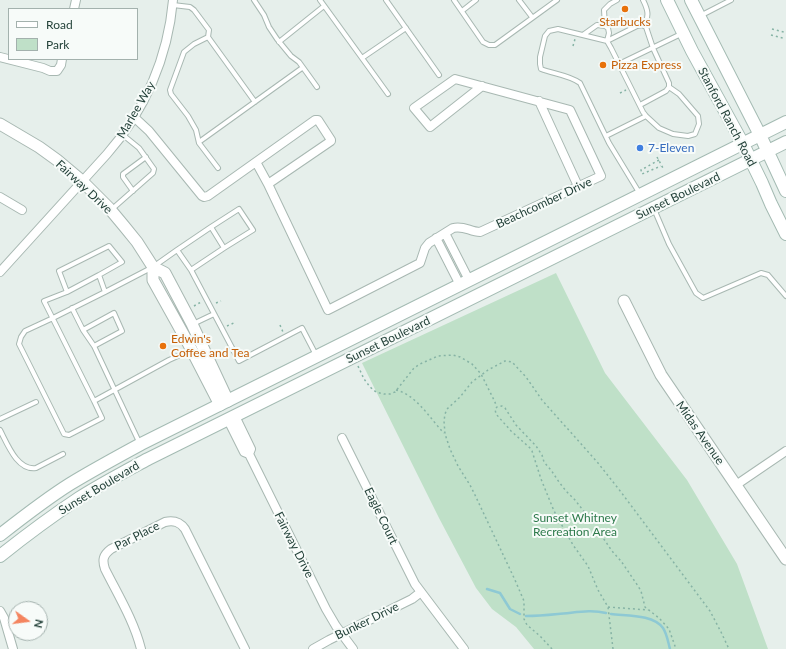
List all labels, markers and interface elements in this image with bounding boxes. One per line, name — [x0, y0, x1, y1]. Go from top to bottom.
marker: Starbucks — [620, 4, 630, 14]
legend — [8, 8, 138, 60]
place label: Starbucks — [599, 15, 651, 29]
text: Road — [46, 17, 73, 32]
text: Park — [46, 37, 69, 52]
place label: Pizza Express — [611, 58, 681, 72]
marker: Pizza Express — [598, 60, 608, 70]
street label: Stanford Ranch Road — [695, 65, 759, 169]
street label: Marlee Way — [114, 79, 158, 141]
place label: 7-Eleven — [648, 141, 694, 155]
marker: 7-Eleven — [635, 143, 645, 153]
street label: Fairway Drive — [53, 157, 115, 217]
street label: Sunset Boulevard — [634, 169, 722, 223]
street label: Beachcomber Drive — [494, 175, 594, 231]
street label: Sunset Boulevard — [344, 313, 432, 367]
place label: Edwin's Coffee and Tea — [171, 332, 249, 360]
marker: Edwin's Coffee and Tea — [158, 341, 168, 351]
street label: Midas Avenue — [673, 398, 727, 468]
street label: Sunset Boulevard — [56, 458, 142, 518]
street label: Eagle Court — [361, 485, 401, 547]
street label: Fairway Drive — [271, 510, 317, 580]
park label: Sunset Whitney Recreation Area — [533, 511, 617, 539]
street label: Par Place — [112, 519, 162, 553]
street label: Bunker Drive — [333, 599, 401, 643]
north arrow — [8, 601, 48, 641]
text: N — [32, 618, 46, 629]

